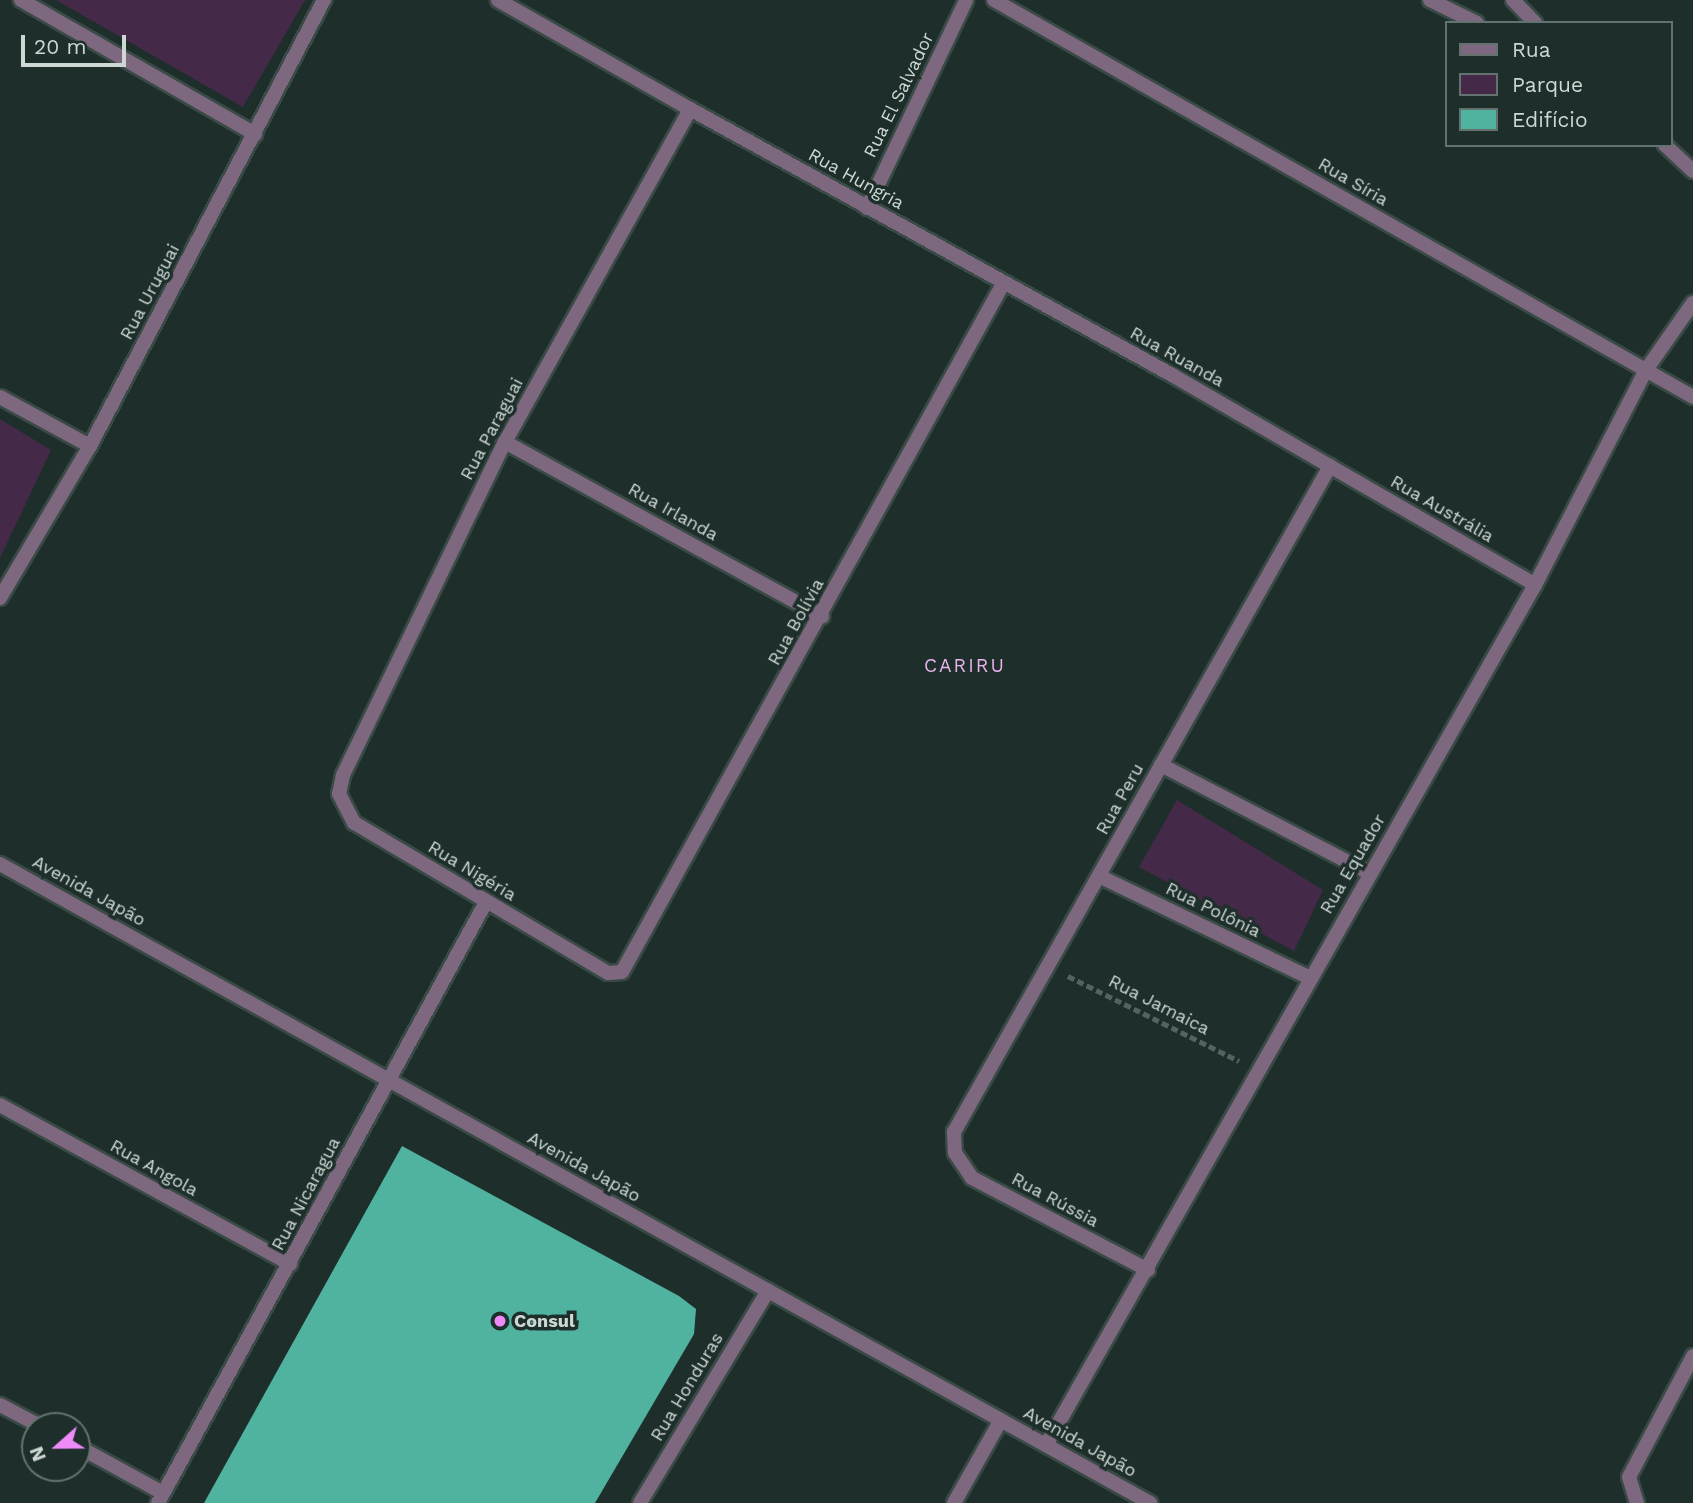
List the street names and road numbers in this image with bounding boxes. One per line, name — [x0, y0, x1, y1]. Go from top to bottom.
street label: Rua El Salvador — [859, 28, 939, 162]
street label: Rua Hungria — [804, 144, 908, 214]
street label: Rua Síria — [1314, 153, 1392, 211]
street label: Rua Uruguai — [116, 240, 184, 344]
street label: Rua Ruanda — [1126, 322, 1228, 392]
street label: Rua Paraguai — [456, 374, 528, 484]
street label: Rua Austrália — [1386, 470, 1498, 548]
street label: Rua Irlanda — [624, 478, 722, 546]
street label: Rua Bolívia — [763, 575, 829, 669]
street label: Rua Peru — [1091, 759, 1149, 839]
street label: Rua Equador — [1316, 810, 1390, 918]
street label: Rua Nigéria — [424, 836, 520, 906]
street label: Avenida Japão — [28, 851, 150, 931]
street label: Rua Polônia — [1162, 878, 1264, 942]
street label: Rua Jamaica — [1104, 970, 1214, 1040]
street label: Avenida Japão — [523, 1127, 645, 1207]
street label: Rua Nicaragua — [267, 1133, 345, 1255]
street label: Rua Angola — [106, 1135, 202, 1201]
street label: Rua Rússia — [1008, 1168, 1102, 1232]
street label: Rua Honduras — [646, 1329, 728, 1445]
street label: Avenida Japão — [1019, 1402, 1141, 1482]

